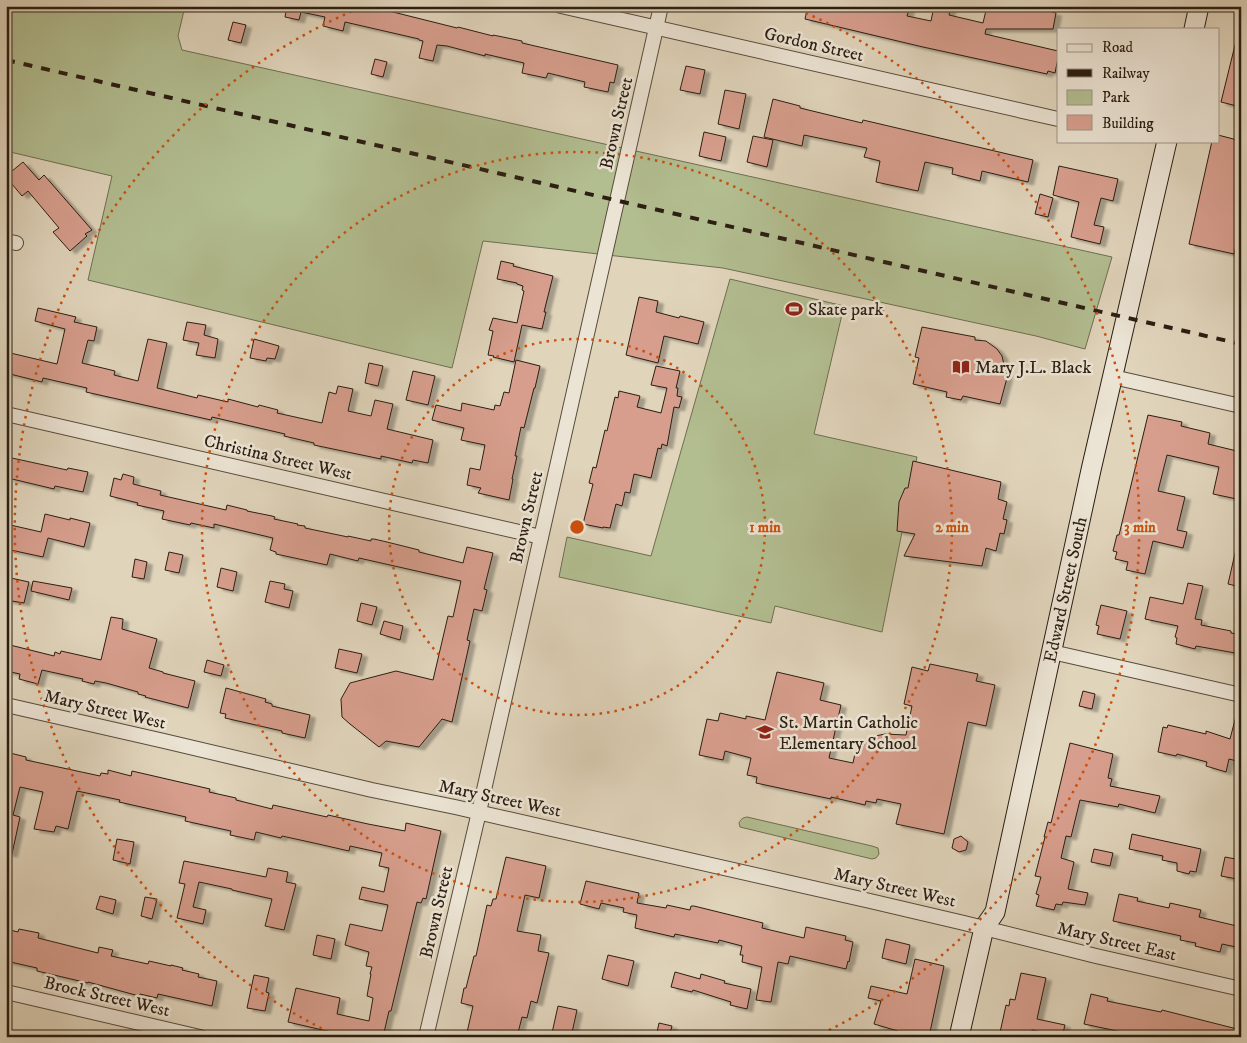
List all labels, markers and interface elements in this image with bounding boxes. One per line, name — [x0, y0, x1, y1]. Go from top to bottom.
street label: Gordon Street — [762, 23, 866, 67]
legend — [1057, 28, 1220, 142]
text: Road — [1102, 38, 1134, 57]
text: Railway — [1102, 64, 1150, 83]
street label: Brown Street — [596, 75, 638, 172]
text: Park — [1102, 88, 1131, 107]
text: Building — [1102, 114, 1154, 133]
sports icon: Skate park — [784, 299, 804, 319]
place label: Skate park — [808, 299, 883, 321]
library icon: Mary J.L. Black — [951, 357, 971, 377]
place label: Mary J.L. Black — [975, 357, 1091, 379]
street label: Christina Street West — [202, 430, 354, 486]
street label: Brown Street — [506, 469, 548, 566]
street label: Edward Street South — [1039, 514, 1093, 665]
centre of rings — [568, 518, 586, 536]
text: 1 min — [749, 518, 781, 537]
text: 2 min — [935, 518, 969, 537]
text: 3 min — [1124, 518, 1156, 537]
street label: Mary Street West — [42, 685, 168, 735]
place label: St. Martin Catholic Elementary School — [779, 712, 918, 755]
school or university icon: St. Martin Catholic Elementary School — [755, 722, 775, 742]
street label: Mary Street West — [437, 775, 563, 823]
street label: Mary Street West — [832, 863, 958, 913]
street label: Brown Street — [416, 864, 458, 961]
street label: Mary Street East — [1055, 918, 1179, 966]
street label: Brock Street West — [42, 972, 172, 1022]

